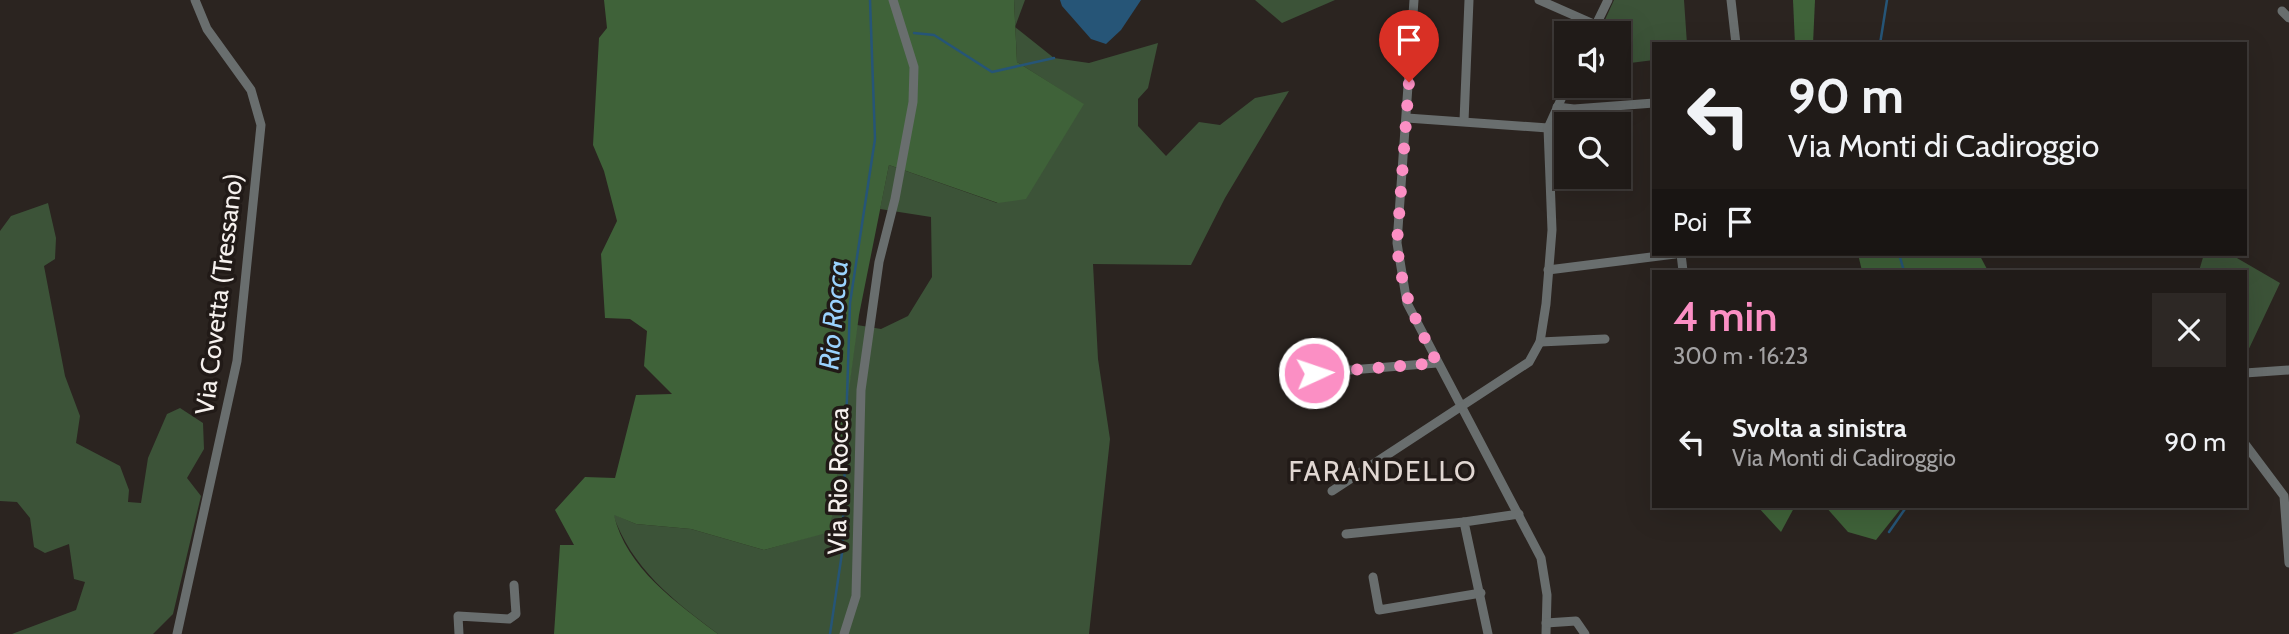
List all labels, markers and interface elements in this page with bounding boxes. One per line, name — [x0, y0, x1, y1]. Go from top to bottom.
pin — [1379, 10, 1439, 82]
icon: arrive — [1390, 21, 1428, 59]
map controls — [1554, 21, 1631, 189]
button: sound — [1554, 21, 1631, 98]
text: 90 m — [1788, 66, 1904, 125]
icon: left — [1673, 70, 1764, 161]
button: search — [1554, 112, 1631, 189]
text: Via Monti di Cadiroggio — [1788, 126, 2099, 165]
street label: Via Covetta (Tressano) — [188, 171, 250, 417]
icon: arrive — [1721, 203, 1759, 241]
text: Poi — [1673, 206, 1707, 238]
water label: Rio Rocca — [811, 259, 855, 371]
text: 4 min — [1673, 290, 1777, 342]
button: close — [2152, 293, 2226, 367]
position arrow — [1277, 336, 1351, 410]
text: 300 m · 16:23 — [1673, 342, 1809, 370]
street label: Via Rio Rocca — [821, 407, 855, 555]
text: Svolta a sinistra — [1732, 412, 1907, 444]
icon: left — [1673, 423, 1711, 461]
text: 90 m — [2164, 426, 2226, 458]
text: Via Monti di Cadiroggio — [1732, 444, 1956, 472]
district label: FARANDELLO — [1288, 454, 1478, 488]

